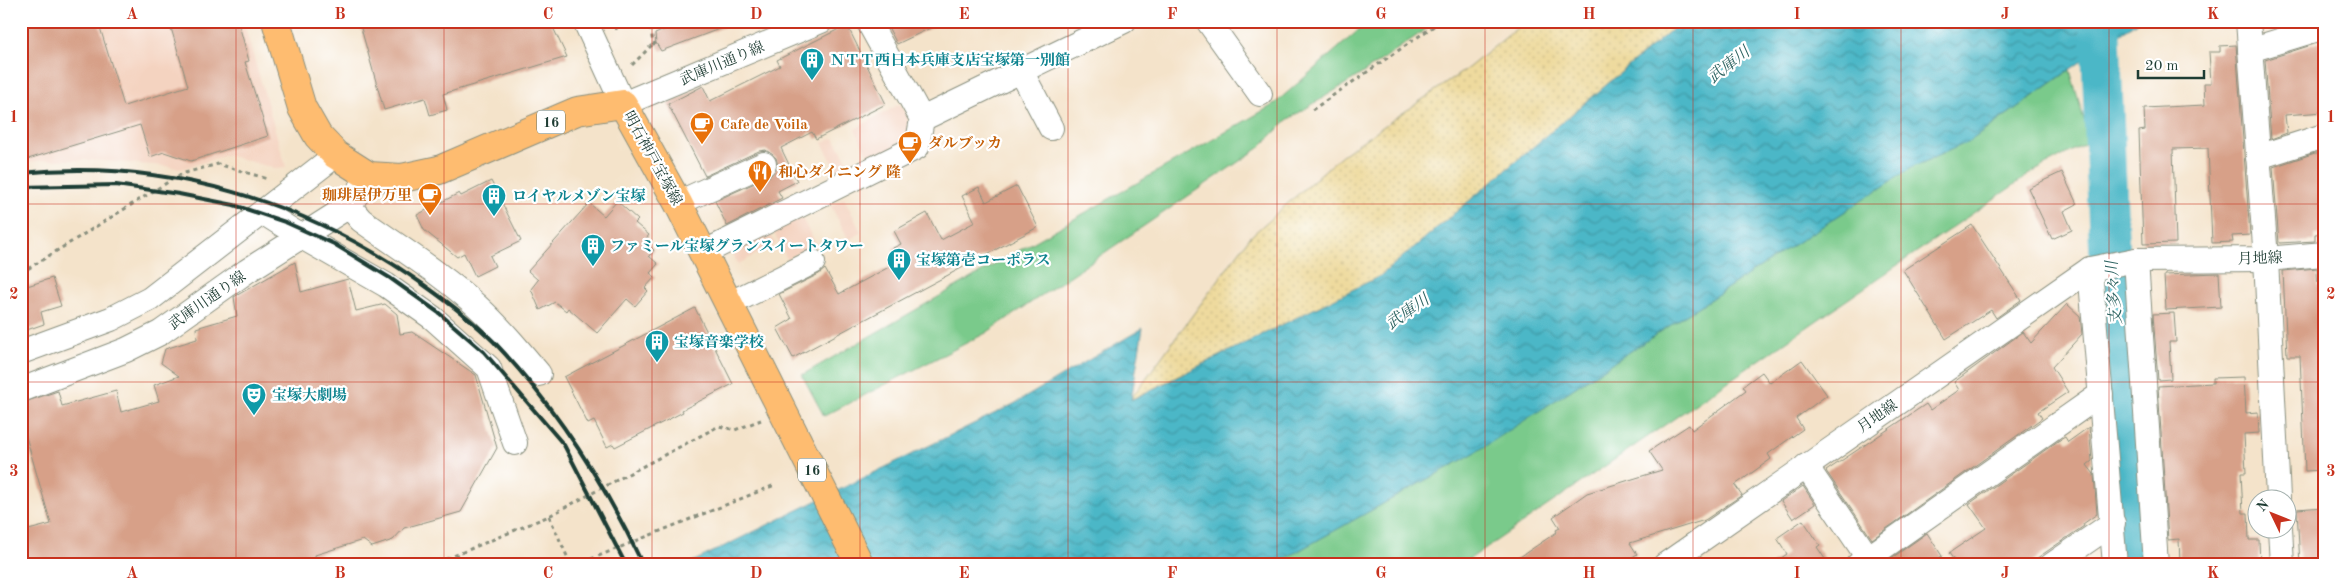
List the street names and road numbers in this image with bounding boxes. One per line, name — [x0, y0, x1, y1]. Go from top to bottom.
street label: 武庫川通り線 — [677, 38, 767, 89]
street label: 明石神戸宝塚線 — [620, 108, 685, 208]
road number: 16 — [537, 110, 565, 134]
street label: 月地線 — [2237, 249, 2283, 268]
street label: 武庫川通り線 — [166, 268, 249, 333]
street label: 月地線 — [1854, 397, 1901, 436]
road number: 16 — [798, 458, 826, 482]

